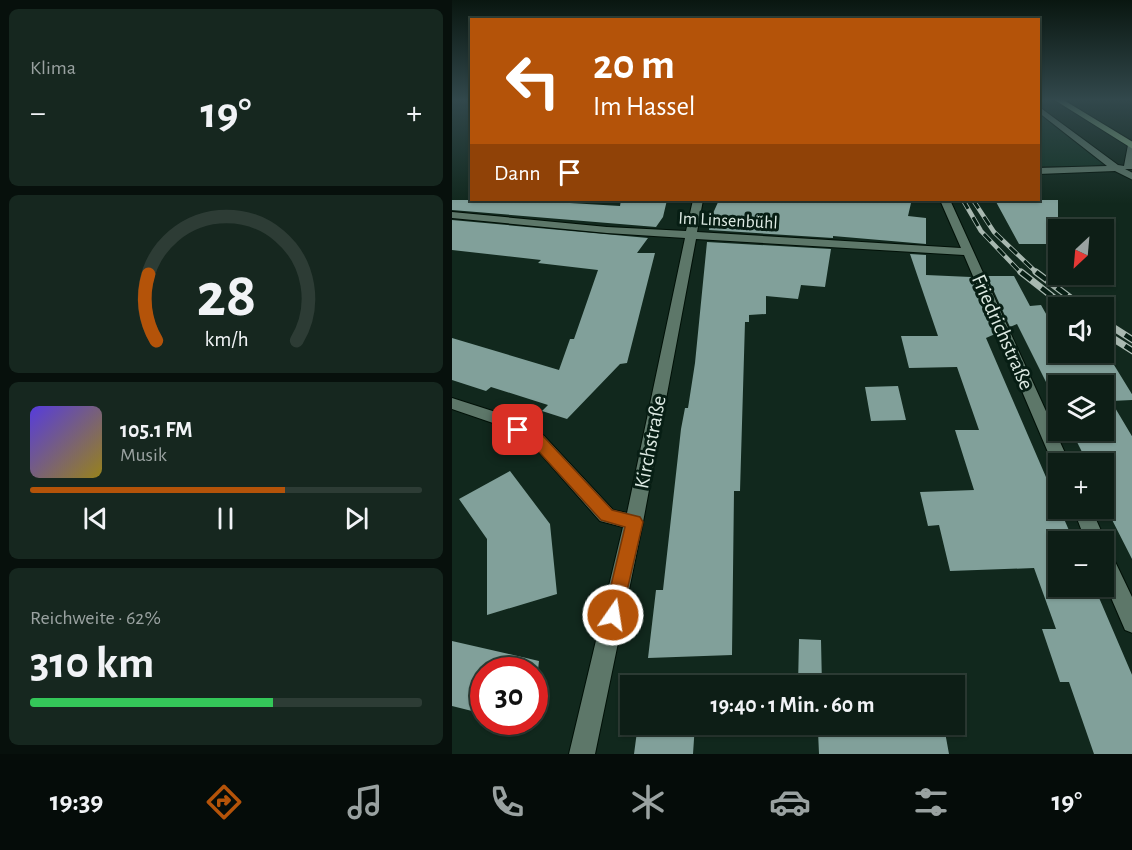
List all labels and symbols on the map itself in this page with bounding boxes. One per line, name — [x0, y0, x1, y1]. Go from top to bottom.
street label: Im Linsenbühl — [678, 209, 778, 233]
north arrow — [1048, 219, 1114, 285]
street label: Friedrichstraße — [968, 271, 1037, 393]
street label: Kirchstraße — [631, 394, 670, 490]
pin — [492, 404, 543, 455]
position arrow — [581, 583, 645, 647]
speed limit sign: 30 — [470, 657, 548, 735]

